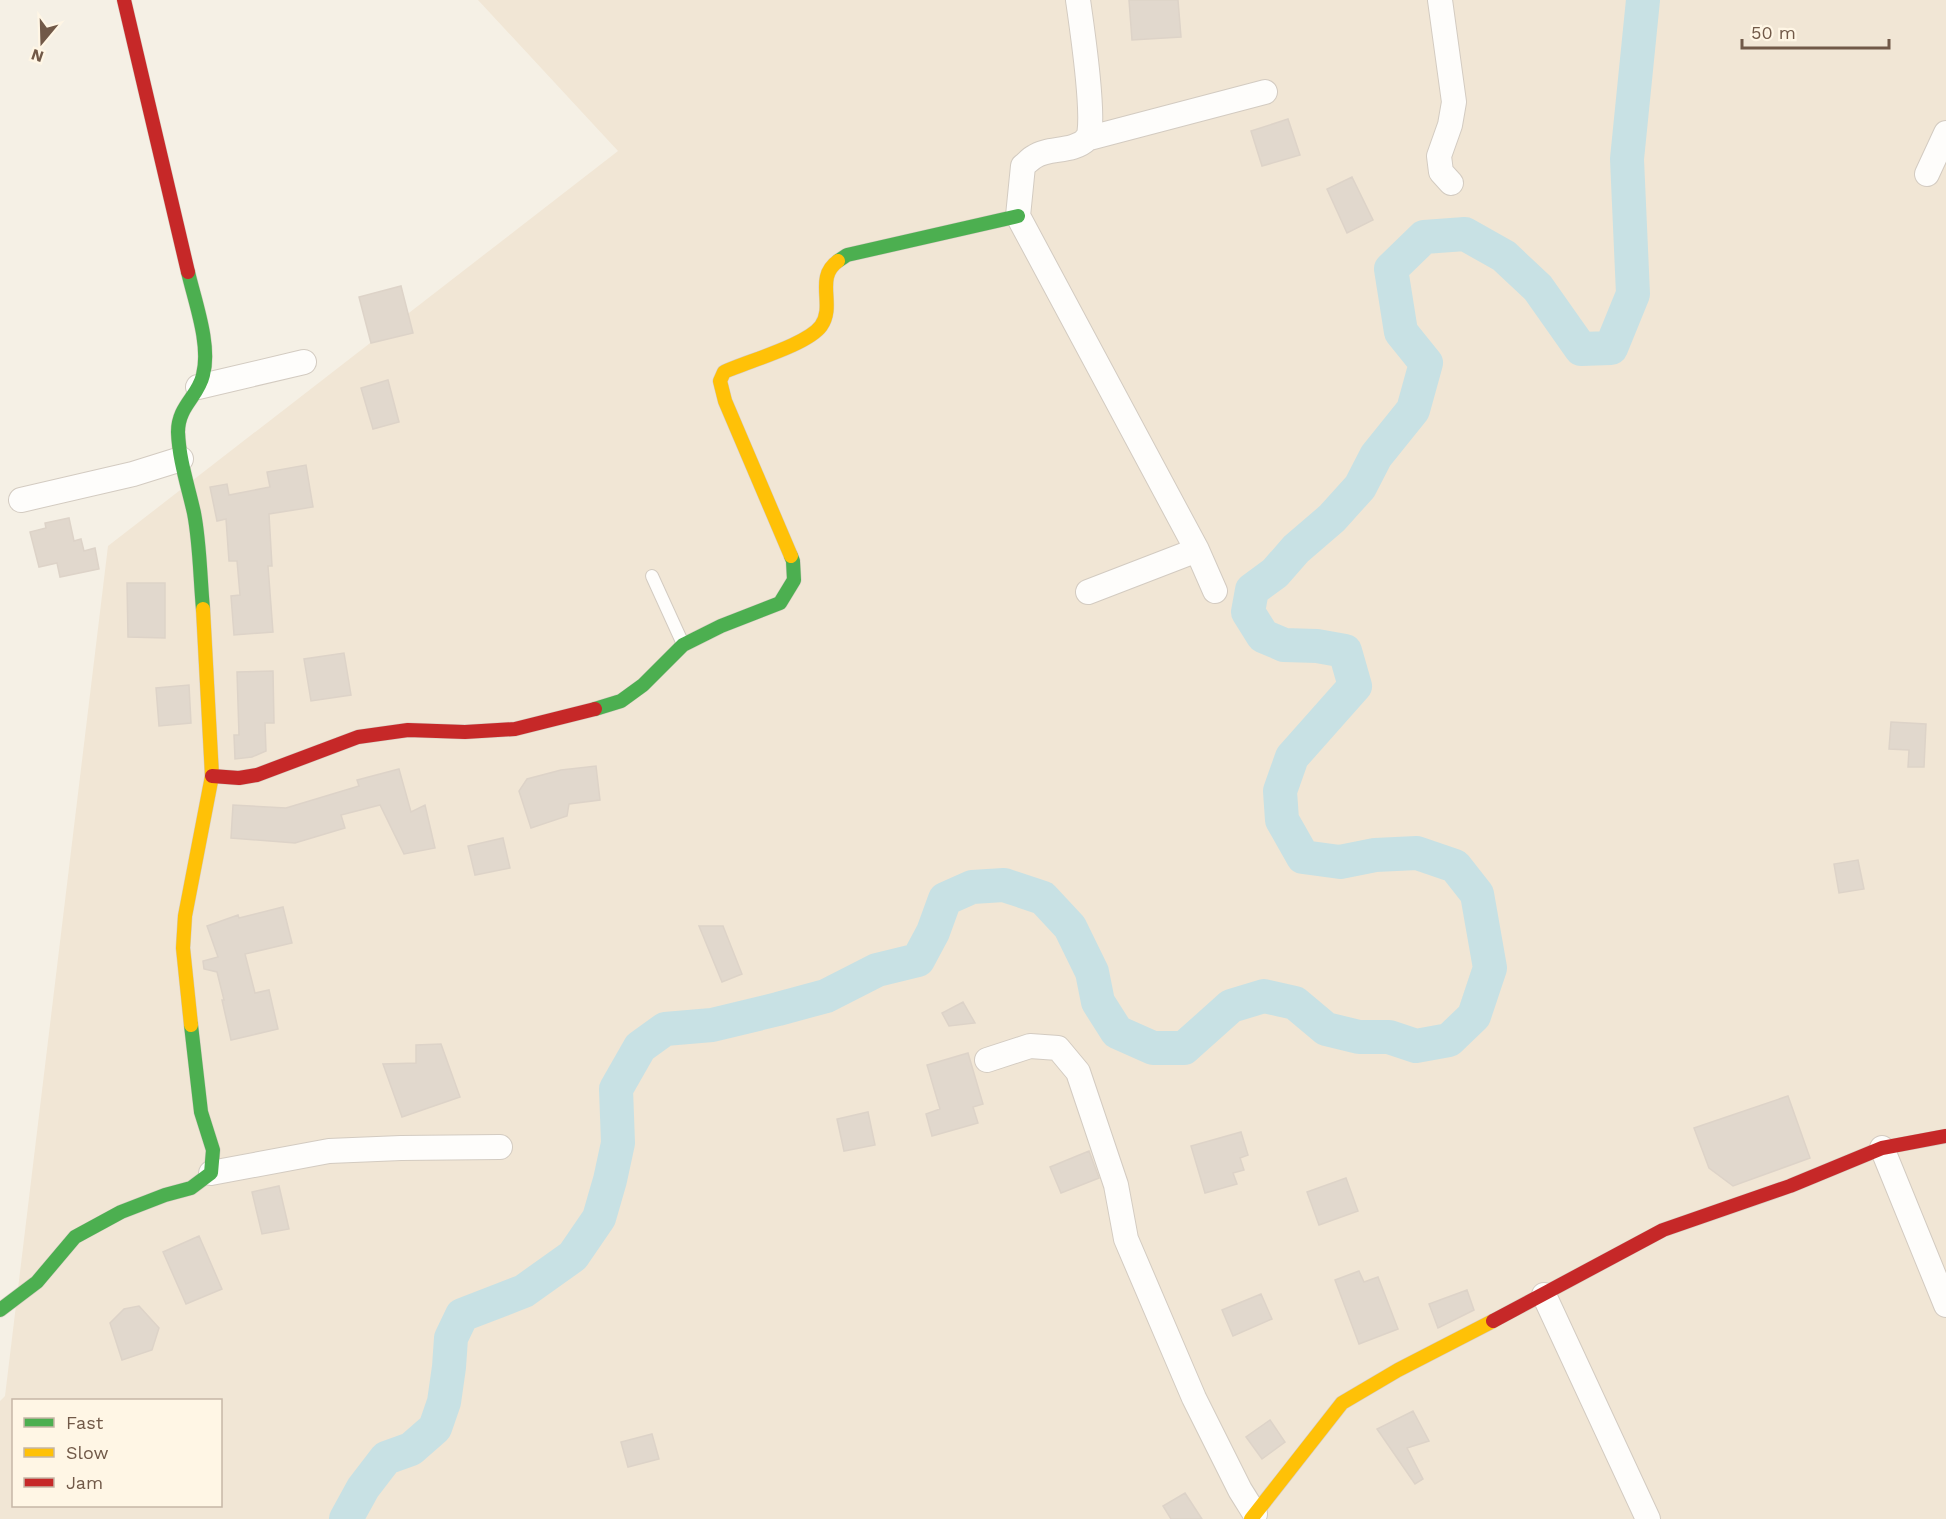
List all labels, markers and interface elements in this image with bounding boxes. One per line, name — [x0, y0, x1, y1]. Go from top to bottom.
north arrow — [12, 12, 72, 72]
scale bar — [1742, 12, 1889, 50]
text: 50 m — [1751, 22, 1796, 43]
text: N — [29, 45, 46, 67]
legend — [12, 1399, 222, 1507]
text: Fast — [66, 1412, 104, 1433]
text: Slow — [66, 1442, 109, 1463]
text: Jam — [66, 1472, 103, 1493]

